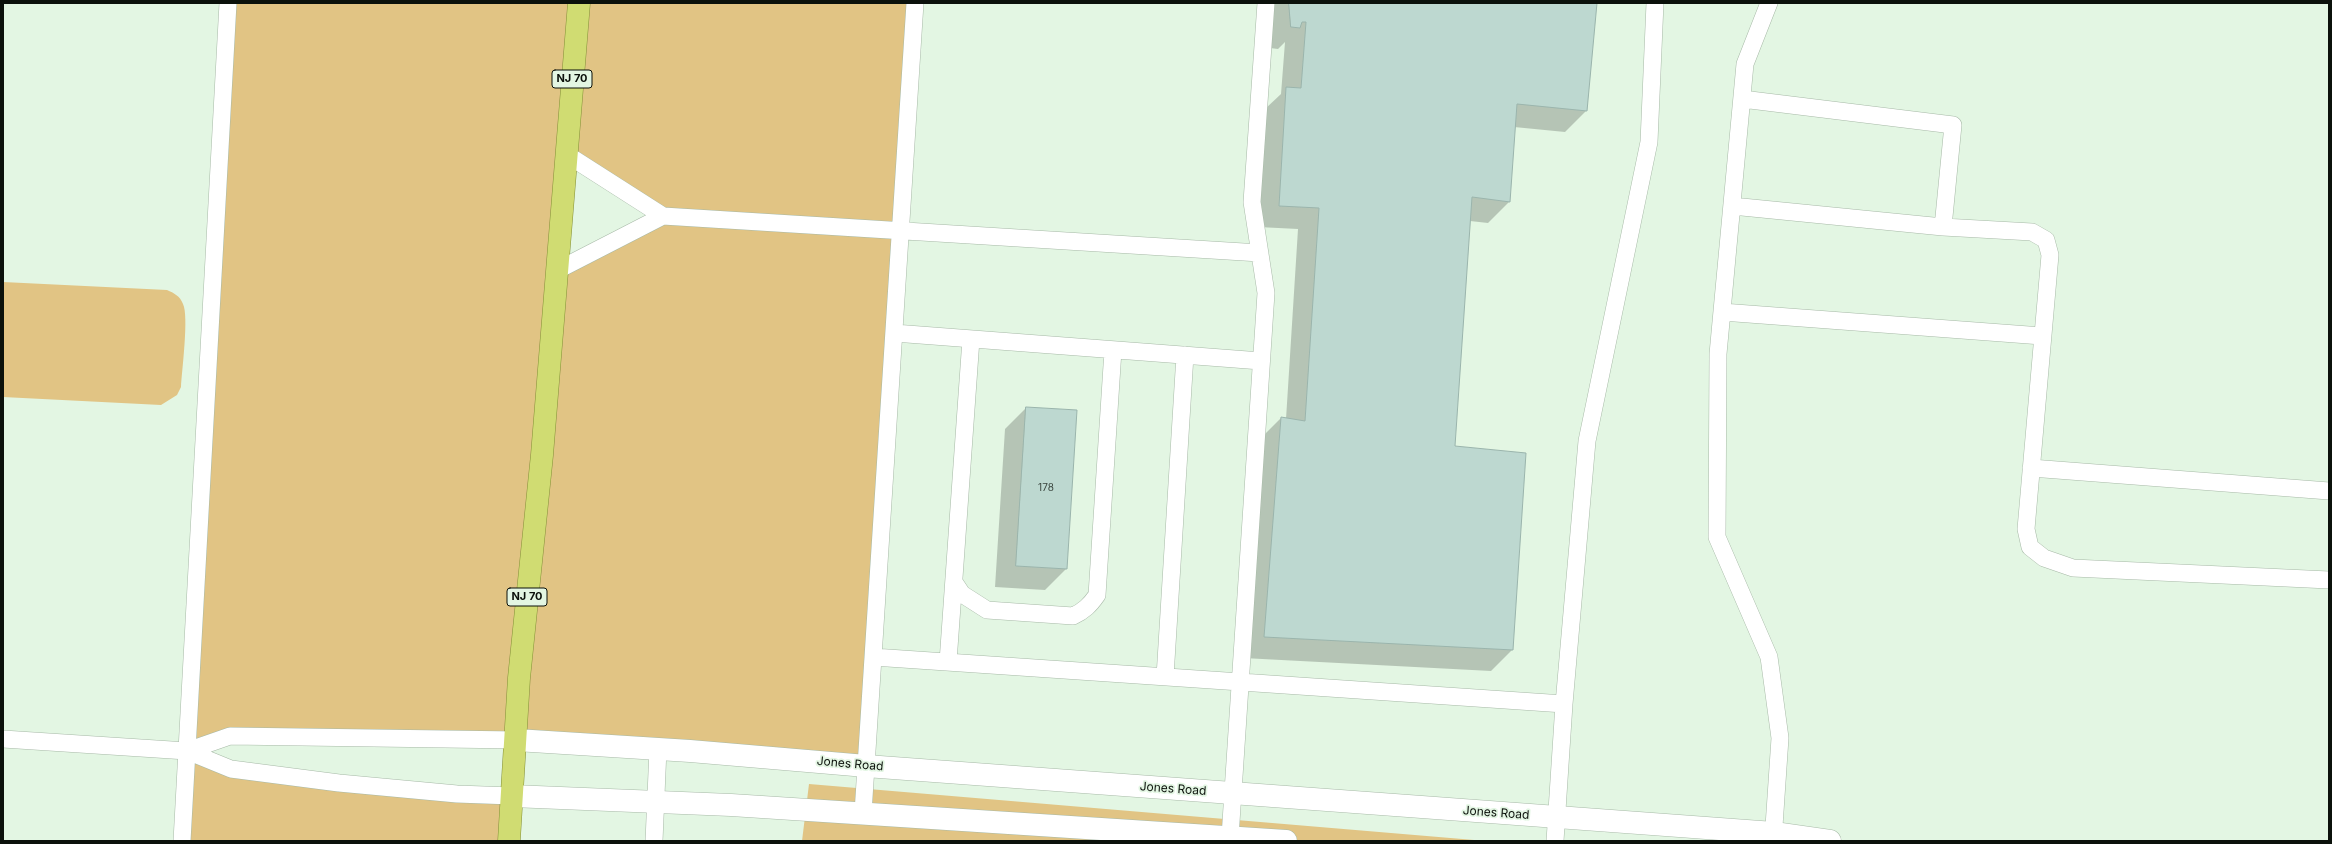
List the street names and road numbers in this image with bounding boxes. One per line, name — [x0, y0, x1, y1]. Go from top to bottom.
road number: NJ 70 — [552, 70, 592, 88]
road number: NJ 70 — [507, 588, 547, 606]
street label: Jones Road — [816, 754, 884, 774]
street label: Jones Road — [1139, 779, 1207, 799]
street label: Jones Road — [1462, 803, 1530, 823]

